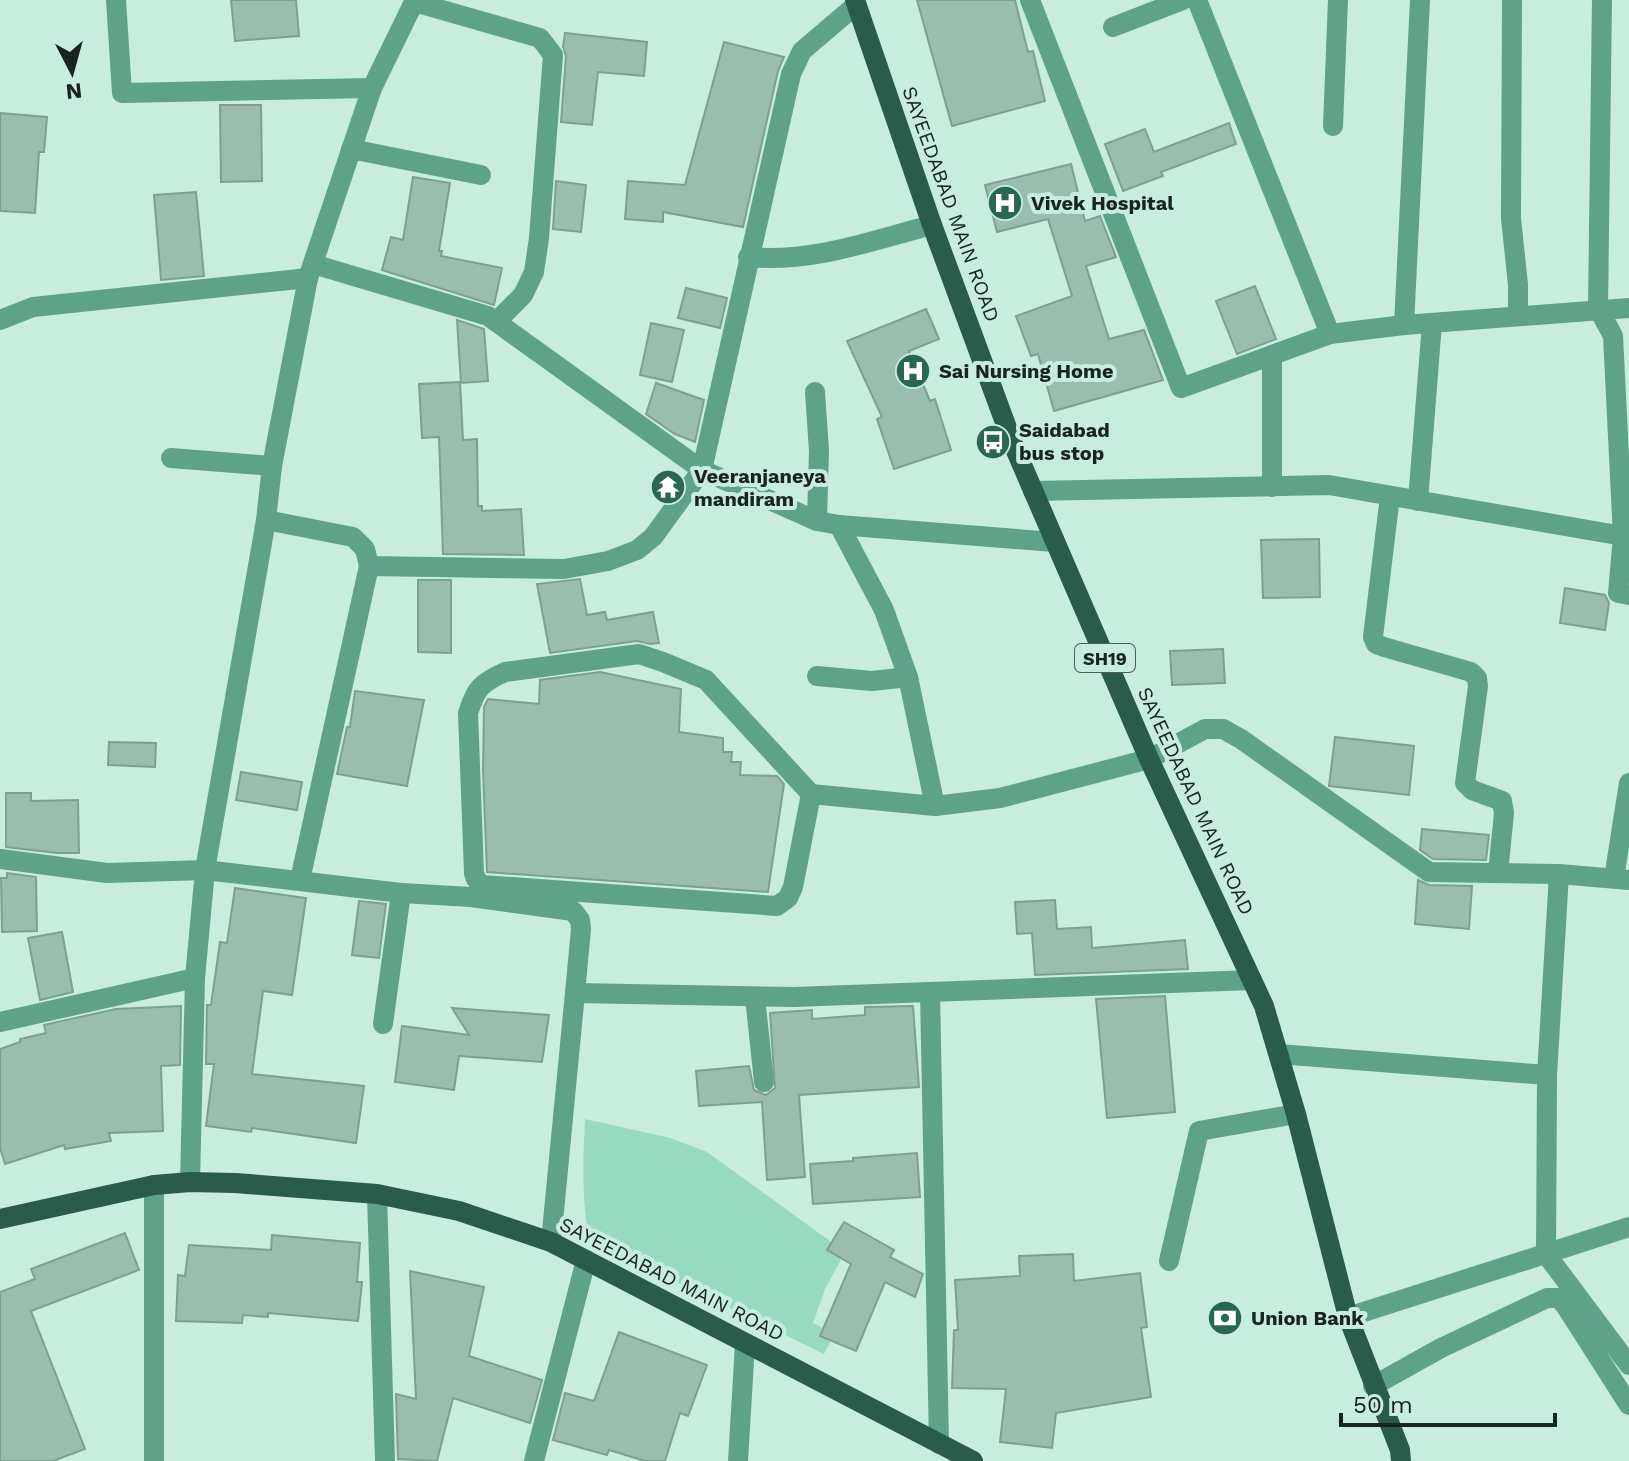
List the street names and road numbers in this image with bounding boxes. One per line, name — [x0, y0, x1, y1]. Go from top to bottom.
street label: SAYEEDABAD MAIN ROAD — [897, 83, 1005, 325]
road number: SH19 — [1075, 644, 1135, 672]
street label: SAYEEDABAD MAIN ROAD — [1133, 683, 1259, 919]
street label: SAYEEDABAD MAIN ROAD — [556, 1212, 788, 1346]

